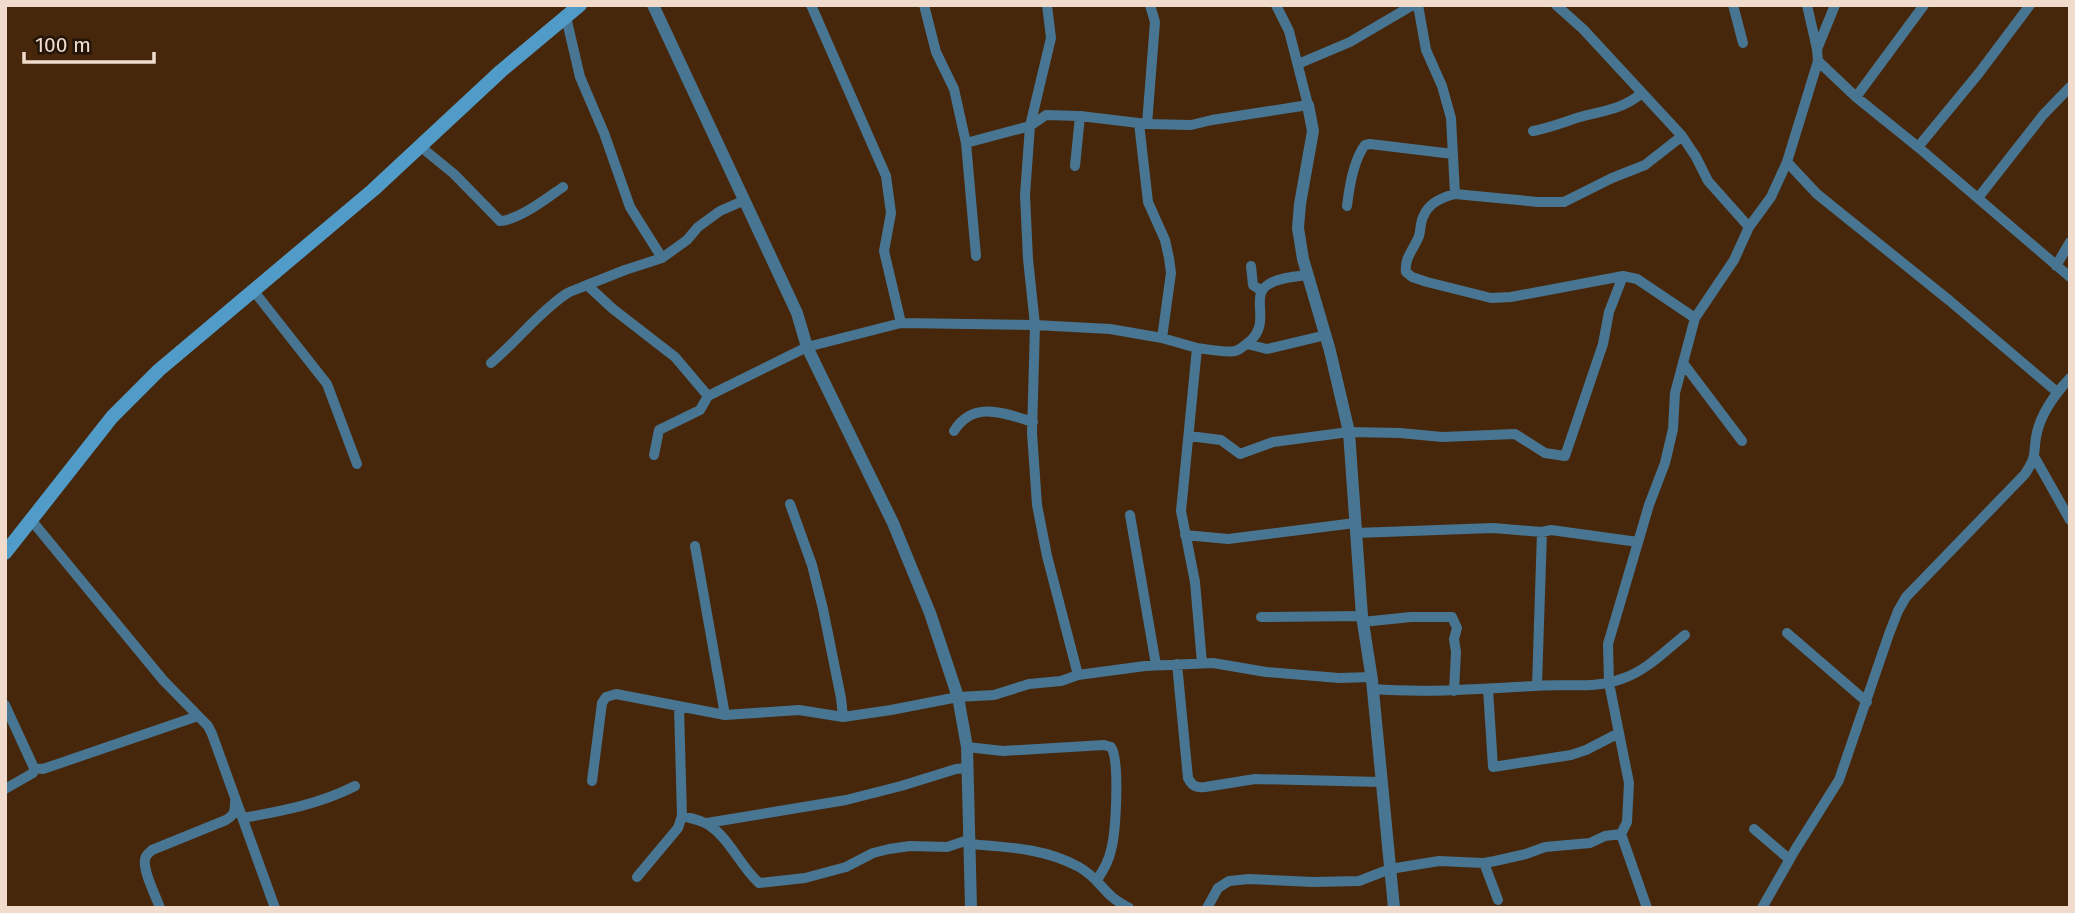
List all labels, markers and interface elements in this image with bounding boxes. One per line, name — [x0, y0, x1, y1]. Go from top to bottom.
scale bar — [24, 21, 154, 65]
text: 100 m — [35, 32, 91, 58]

